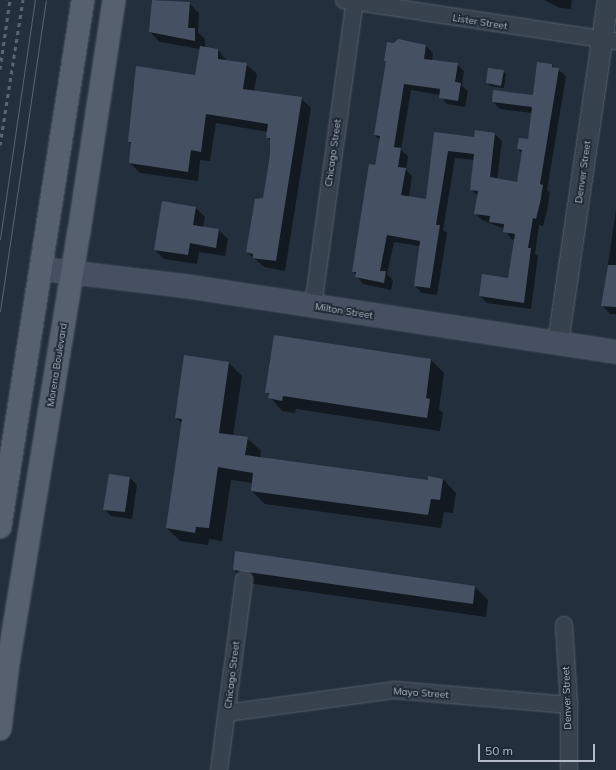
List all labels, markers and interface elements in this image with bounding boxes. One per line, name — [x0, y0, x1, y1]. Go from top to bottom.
street label: Lister Street — [452, 12, 508, 32]
street label: Chicago Street — [322, 118, 344, 188]
street label: Denver Street — [573, 140, 593, 204]
street label: Milton Street — [314, 300, 374, 322]
street label: Morena Boulevard — [44, 322, 70, 408]
street label: Chicago Street — [222, 641, 242, 709]
street label: Denver Street — [560, 666, 574, 730]
street label: Mayo Street — [393, 685, 449, 701]
scale bar — [480, 736, 597, 762]
text: 50 m — [485, 743, 513, 758]

